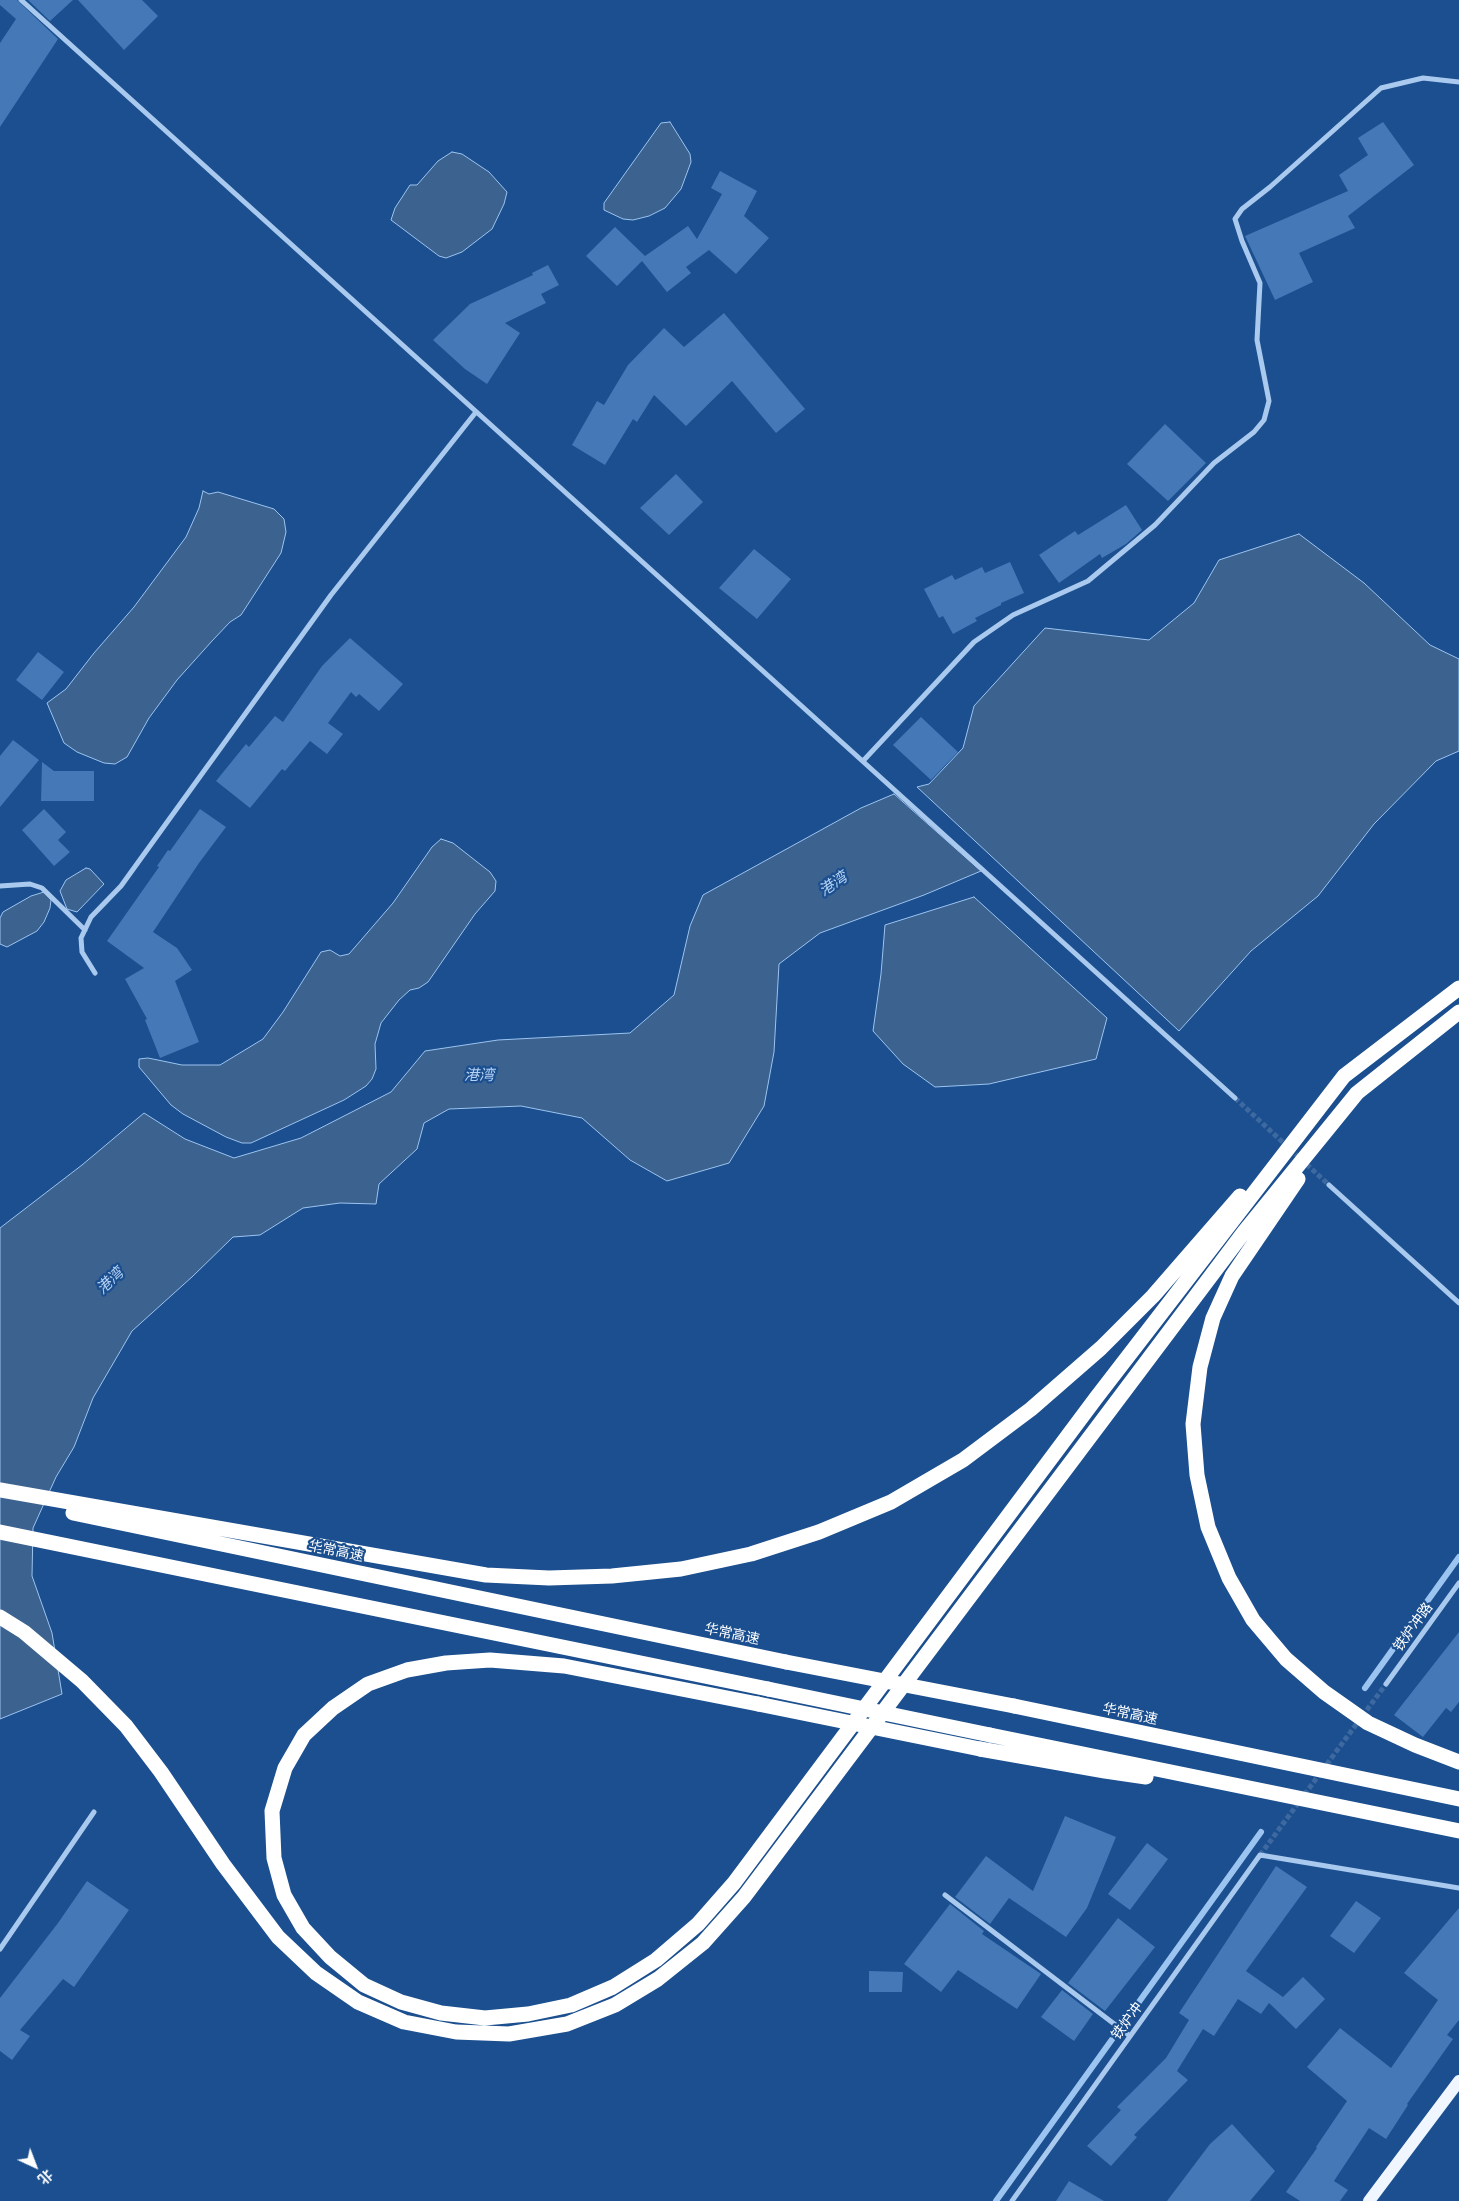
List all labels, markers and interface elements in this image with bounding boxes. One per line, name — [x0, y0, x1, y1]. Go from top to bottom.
water label: 港湾 — [816, 868, 850, 900]
water label: 港湾 — [464, 1066, 494, 1084]
water label: 港湾 — [93, 1264, 127, 1298]
street label: 华常高速 — [307, 1537, 365, 1565]
street label: 铁炉冲路 — [1390, 1599, 1436, 1655]
street label: 华常高速 — [703, 1620, 761, 1648]
street label: 华常高速 — [1101, 1700, 1159, 1728]
street label: 铁炉冲 — [1108, 1999, 1146, 2043]
north arrow — [10, 2141, 60, 2191]
text: 北 — [35, 2166, 56, 2188]

